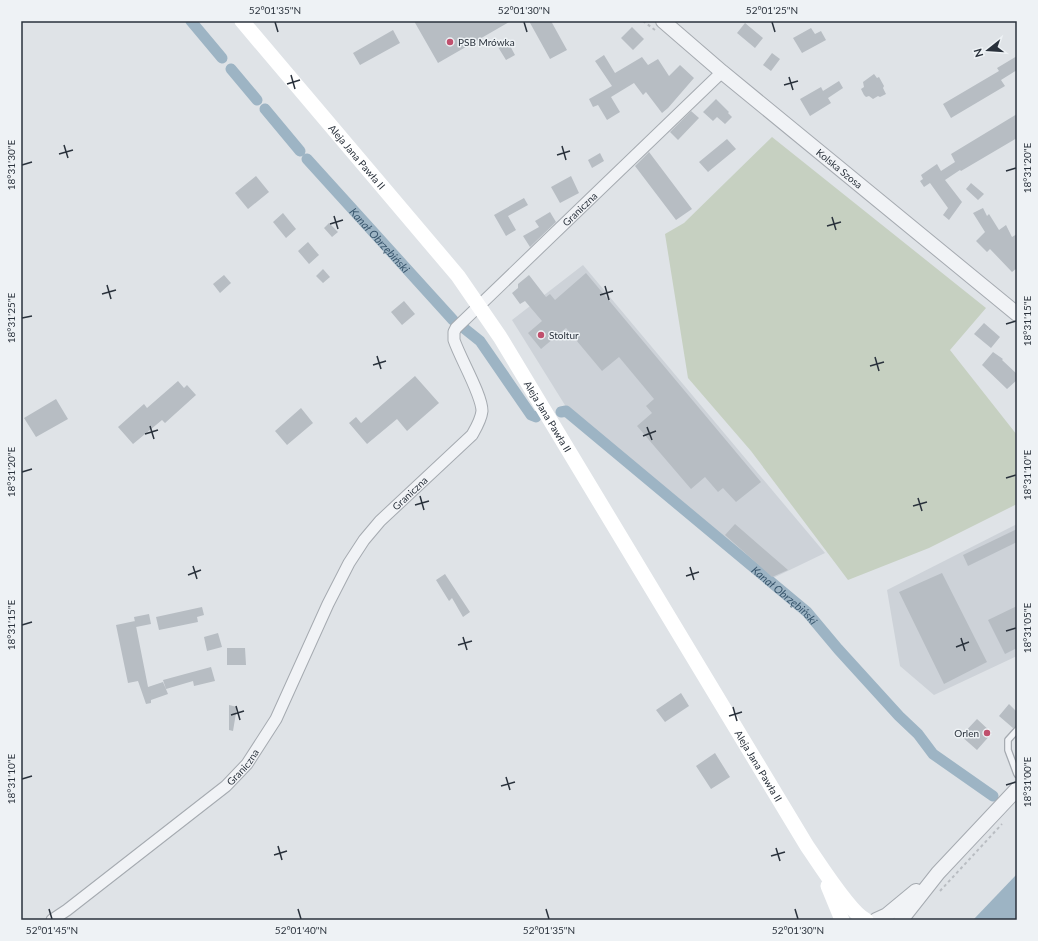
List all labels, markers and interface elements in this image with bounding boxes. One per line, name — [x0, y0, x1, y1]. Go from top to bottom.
text: 52°01'35"N — [249, 4, 301, 16]
text: 52°01'30"N — [498, 4, 550, 16]
text: 52°01'25"N — [746, 4, 798, 16]
north arrow — [968, 30, 1008, 70]
place label: PSB Mrówka — [458, 36, 515, 48]
marker: PSB Mrówka — [445, 37, 455, 47]
text: N — [971, 47, 985, 59]
street label: Aleja Jana Pawła II — [326, 122, 388, 192]
text: 18°31'30"E — [5, 140, 17, 190]
text: 18°31'20"E — [1021, 143, 1033, 193]
street label: Kolska Szosa — [814, 146, 865, 191]
street label: Graniczna — [560, 190, 600, 228]
water label: Kanał Obrzębiński — [348, 205, 413, 275]
text: 18°31'25"E — [5, 293, 17, 343]
text: 18°31'15"E — [1021, 296, 1033, 346]
place label: Stoltur — [549, 329, 579, 341]
marker: Stoltur — [536, 330, 546, 340]
street label: Aleja Jana Pawła II — [522, 379, 574, 454]
text: 18°31'20"E — [5, 447, 17, 497]
text: 18°31'10"E — [1021, 450, 1033, 500]
street label: Graniczna — [390, 474, 430, 512]
water label: Kanał Obrzębiński — [750, 563, 821, 627]
text: 18°31'15"E — [5, 600, 17, 650]
text: 18°31'05"E — [1021, 603, 1033, 653]
place label: Orlen — [954, 727, 979, 739]
street label: Aleja Jana Pawła II — [733, 728, 785, 804]
marker: Orlen — [982, 728, 992, 738]
street label: Graniczna — [224, 747, 261, 788]
text: 18°31'10"E — [5, 754, 17, 804]
text: 18°31'00"E — [1021, 757, 1033, 807]
text: 52°01'45"N — [26, 924, 78, 936]
text: 52°01'40"N — [275, 924, 327, 936]
text: 52°01'35"N — [523, 924, 575, 936]
text: 52°01'30"N — [772, 924, 824, 936]

